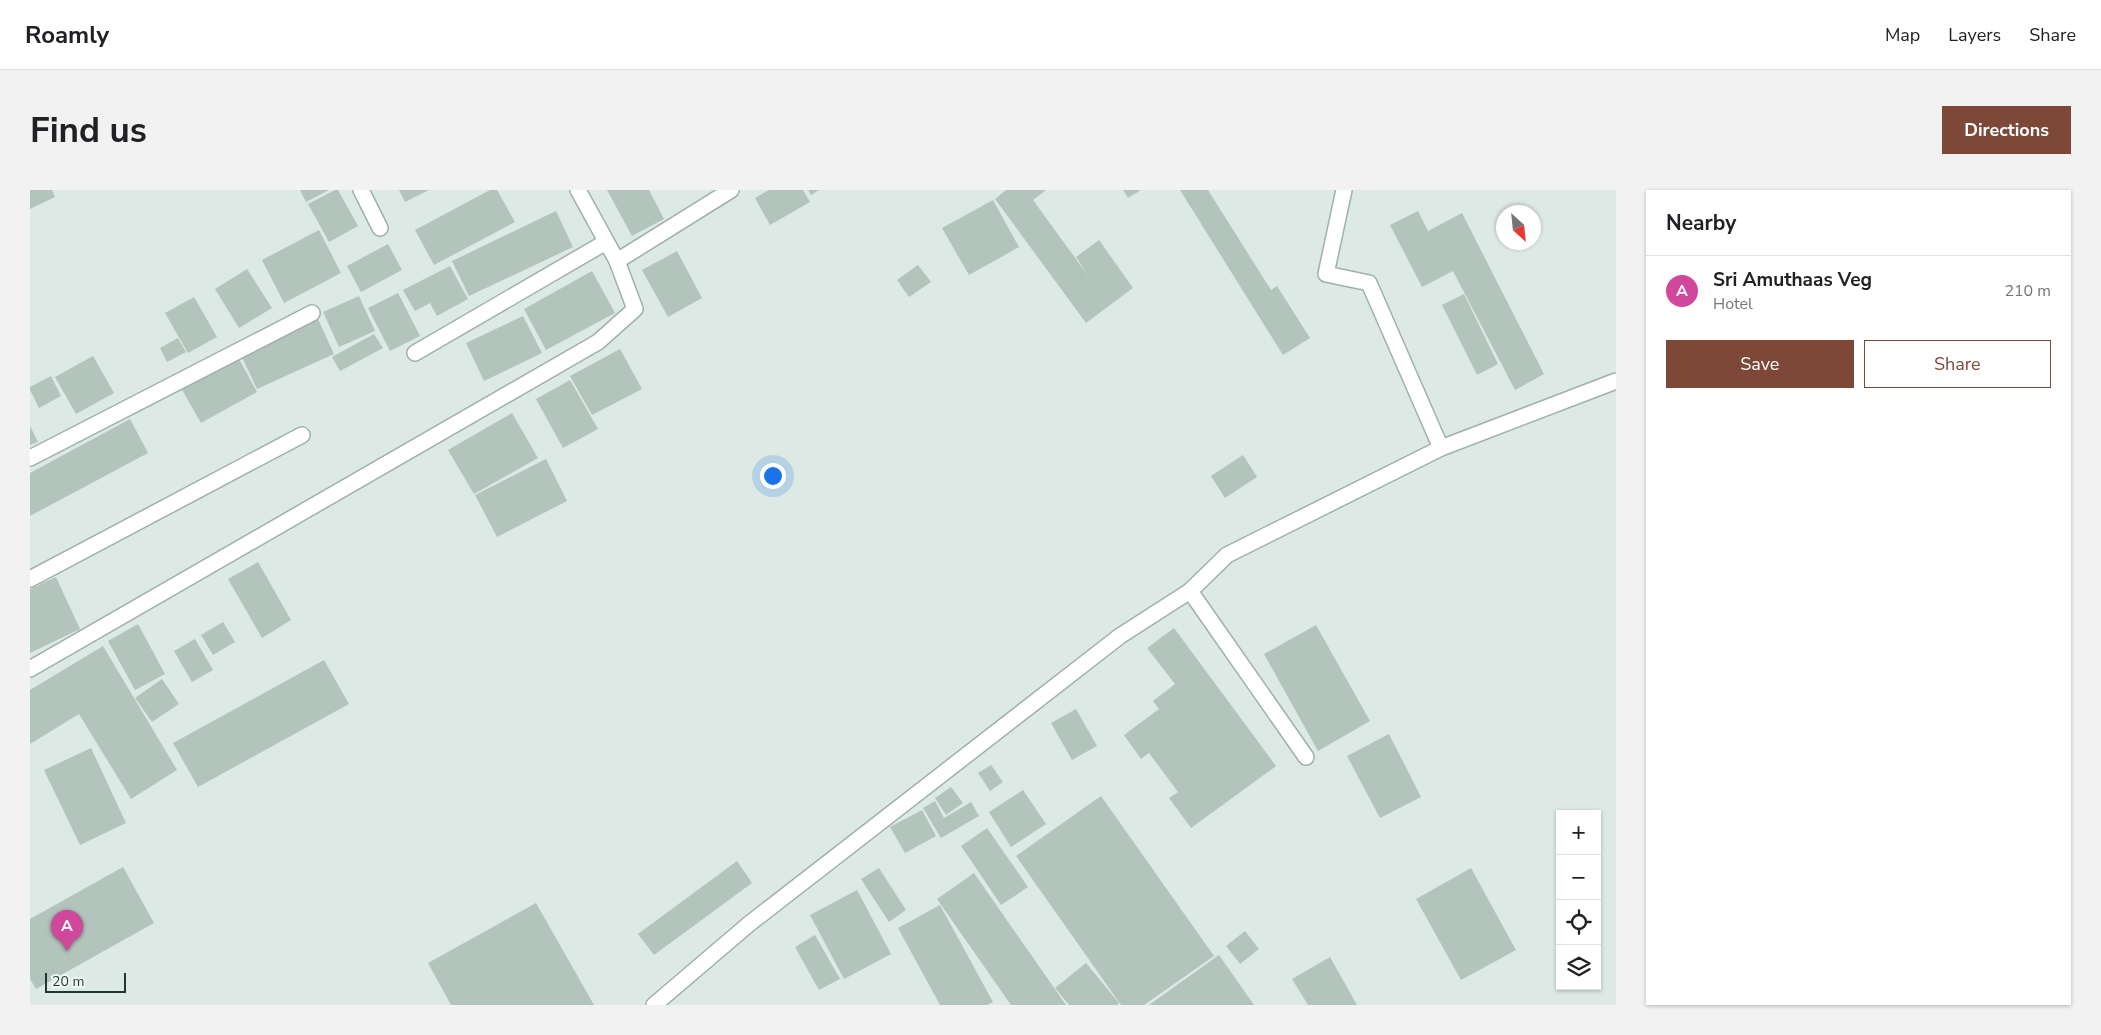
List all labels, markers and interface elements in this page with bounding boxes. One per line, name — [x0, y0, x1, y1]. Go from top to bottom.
text: Roamly — [25, 19, 109, 51]
text: Map — [1885, 23, 1920, 47]
text: Layers — [1948, 23, 2001, 47]
text: Share — [2029, 23, 2076, 47]
button: Directions — [1942, 106, 2071, 154]
text: Find us — [30, 107, 147, 154]
north arrow — [1496, 205, 1541, 250]
text: Nearby — [1666, 209, 1736, 237]
text: Sri Amuthaas Veg — [1713, 267, 1872, 293]
text: A — [1676, 280, 1688, 302]
text: 210 m — [2004, 280, 2051, 302]
text: Hotel — [1713, 293, 1753, 315]
button: Save — [1666, 340, 1854, 388]
button: Share — [1864, 340, 2051, 388]
your location — [760, 463, 786, 489]
map controls — [1556, 810, 1601, 990]
button: + — [1556, 810, 1601, 855]
button: − — [1556, 855, 1601, 900]
button: locate — [1556, 900, 1601, 945]
pin: A — [51, 910, 83, 951]
button: layers — [1556, 945, 1601, 990]
scale bar — [45, 970, 126, 993]
text: 20 m — [52, 972, 84, 991]

